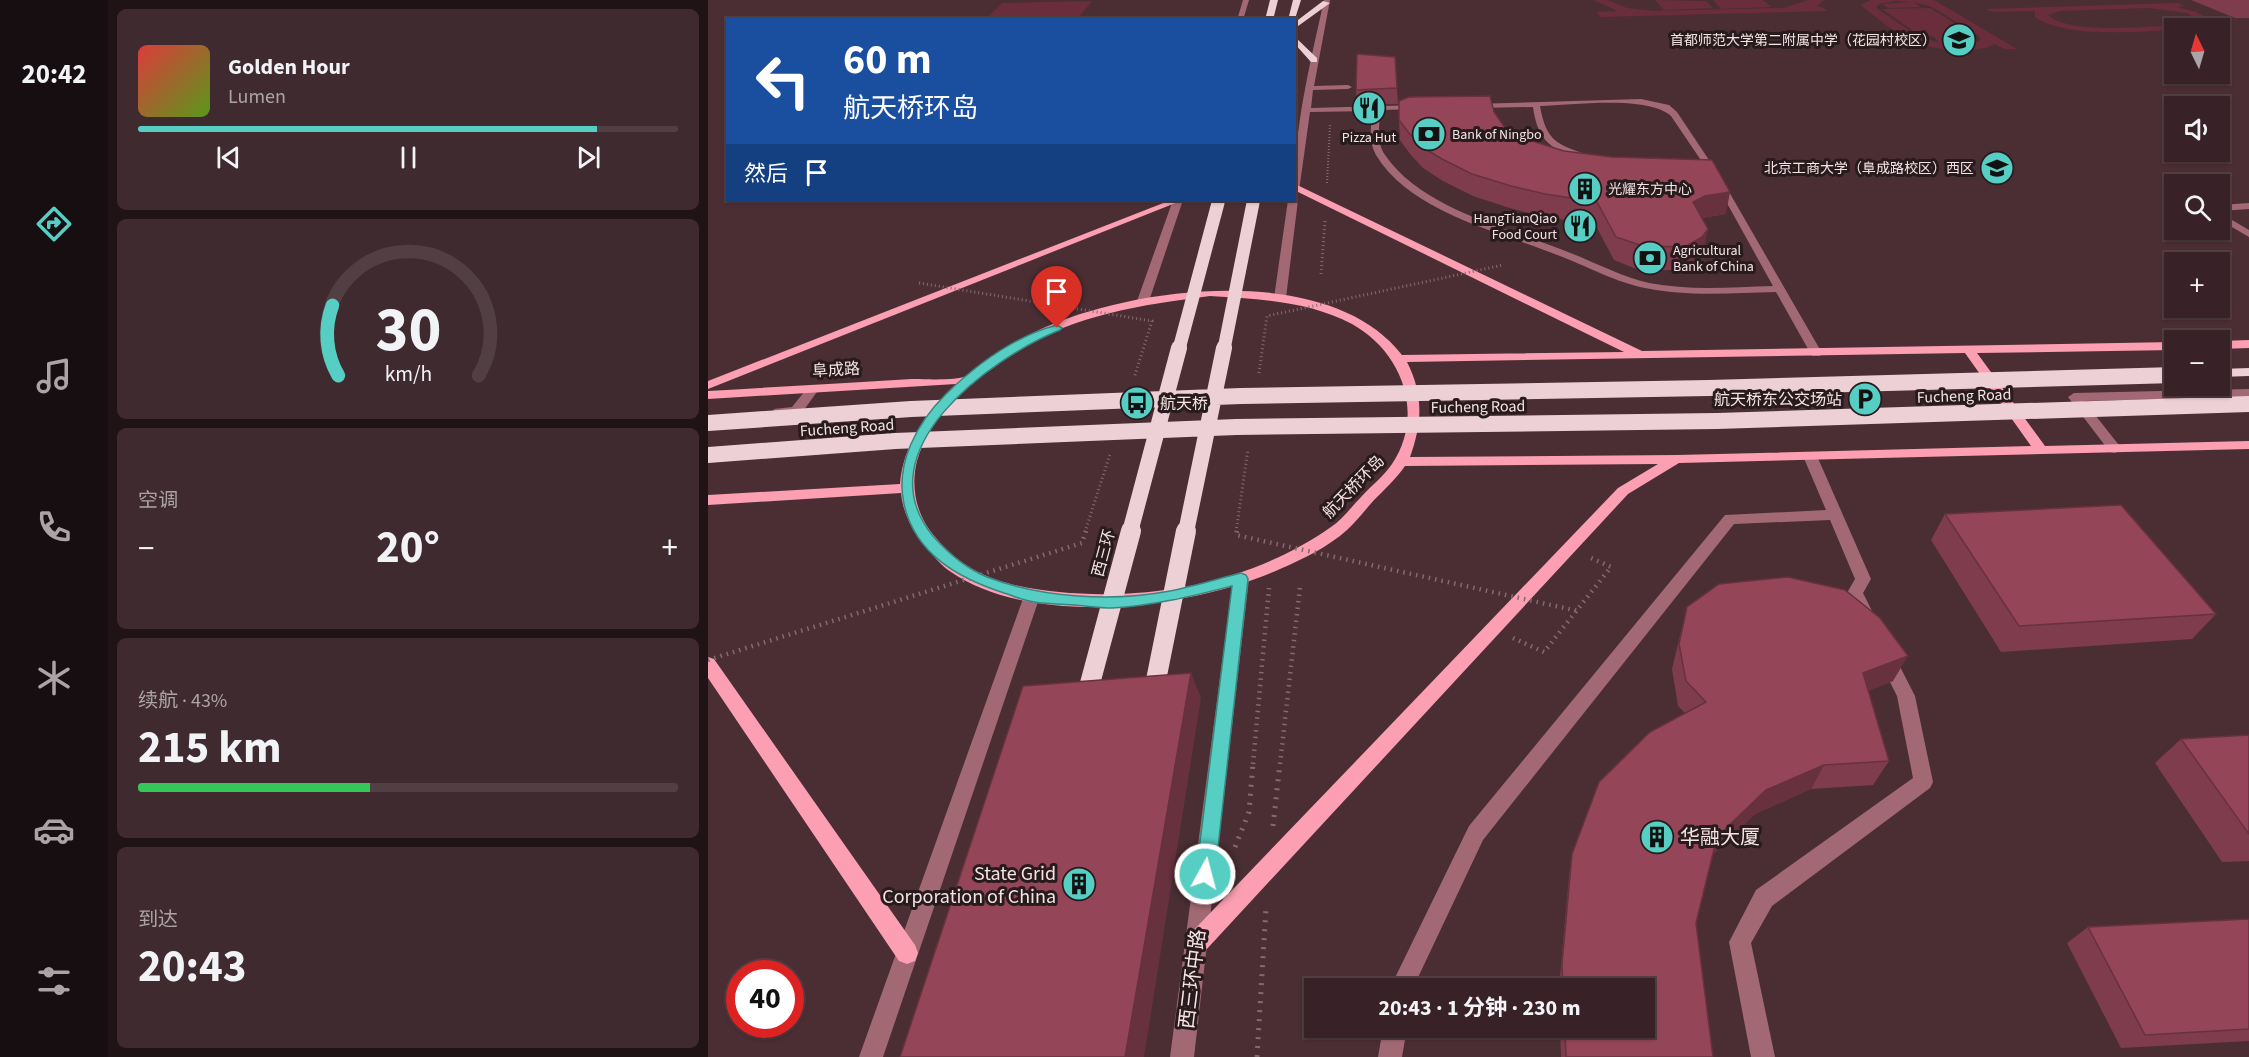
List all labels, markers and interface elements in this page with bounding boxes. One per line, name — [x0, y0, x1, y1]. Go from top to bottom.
north arrow — [2164, 18, 2230, 84]
map controls — [2164, 18, 2230, 396]
school or university icon: 首都师范大学第二附属中学（花园村校区） — [1941, 22, 1977, 58]
text: 60 m — [843, 30, 932, 90]
place label: 首都师范大学第二附属中学（花园村校区） — [1670, 31, 1936, 51]
icon: left — [744, 42, 822, 120]
text: Golden Hour — [228, 51, 350, 83]
text: 20:42 — [21, 55, 87, 94]
text: Lumen — [228, 83, 286, 111]
text: 航天桥环岛 — [843, 89, 978, 128]
restaurant icon: Pizza Hut — [1351, 90, 1387, 126]
button: sound — [2164, 96, 2230, 162]
bank icon: Bank of Ningbo — [1411, 116, 1447, 152]
place label: Bank of Ningbo — [1452, 125, 1542, 145]
place label: Pizza Hut — [1342, 128, 1396, 148]
icon: previous — [212, 141, 245, 174]
icon: pause — [392, 141, 425, 174]
icon: next — [572, 141, 605, 174]
school or university icon: 北京工商大学（阜成路校区）西区 — [1979, 150, 2015, 186]
icon: arrive — [800, 156, 833, 189]
text: 然后 — [744, 158, 788, 190]
place label: 北京工商大学（阜成路校区）西区 — [1764, 159, 1974, 179]
building icon: 光耀东方中心 — [1567, 171, 1603, 207]
button: search — [2164, 174, 2230, 240]
place label: 光耀东方中心 — [1608, 180, 1692, 200]
icon: directions — [33, 203, 75, 245]
restaurant icon: HangTianQiao Food Court — [1562, 208, 1598, 244]
place label: HangTianQiao Food Court — [1473, 209, 1557, 245]
bank icon: Agricultural Bank of China — [1632, 240, 1668, 276]
place label: Agricultural Bank of China — [1673, 241, 1754, 277]
button: + — [2164, 252, 2230, 318]
pin — [1031, 266, 1082, 328]
icon: arrive — [1040, 275, 1073, 308]
text: 30 — [375, 286, 441, 375]
button: − — [2164, 330, 2230, 396]
icon: music — [33, 355, 75, 397]
street label: 阜成路 — [812, 358, 861, 382]
text: km/h — [384, 359, 432, 390]
parking icon: 航天桥东公交场站 — [1847, 381, 1883, 417]
street label: Fucheng Road — [1916, 383, 2012, 409]
bus stop icon: 航天桥 — [1119, 385, 1155, 421]
place label: 航天桥东公交场站 — [1714, 389, 1842, 411]
place label: 航天桥 — [1160, 393, 1208, 415]
street label: Fucheng Road — [1431, 395, 1526, 419]
street label: Fucheng Road — [799, 414, 895, 442]
street label: 航天桥环岛 — [1318, 450, 1389, 523]
text: 空调 — [138, 487, 178, 515]
icon: phone — [33, 506, 75, 548]
text: 20° — [376, 516, 440, 580]
text: − — [138, 525, 154, 572]
text: + — [662, 525, 678, 572]
street label: 西三环 — [1087, 527, 1121, 579]
icon: climate — [33, 657, 75, 699]
text: 续航 · 43% — [138, 687, 227, 715]
text: 215 km — [138, 716, 282, 780]
icon: car — [33, 809, 75, 851]
building icon: 华融大厦 — [1639, 819, 1675, 855]
place label: 华融大厦 — [1680, 824, 1760, 852]
position arrow — [1173, 842, 1237, 906]
place label: State Grid Corporation of China — [882, 860, 1056, 911]
building icon: State Grid Corporation of China — [1061, 866, 1097, 902]
text: 到达 — [138, 906, 178, 934]
street label: 西三环中路 — [1173, 928, 1213, 1030]
text: 20:43 — [138, 935, 247, 999]
icon: filters — [33, 960, 75, 1002]
speed limit sign: 40 — [726, 960, 804, 1038]
text: 20:43 · 1 分钟 · 230 m — [1379, 992, 1580, 1024]

